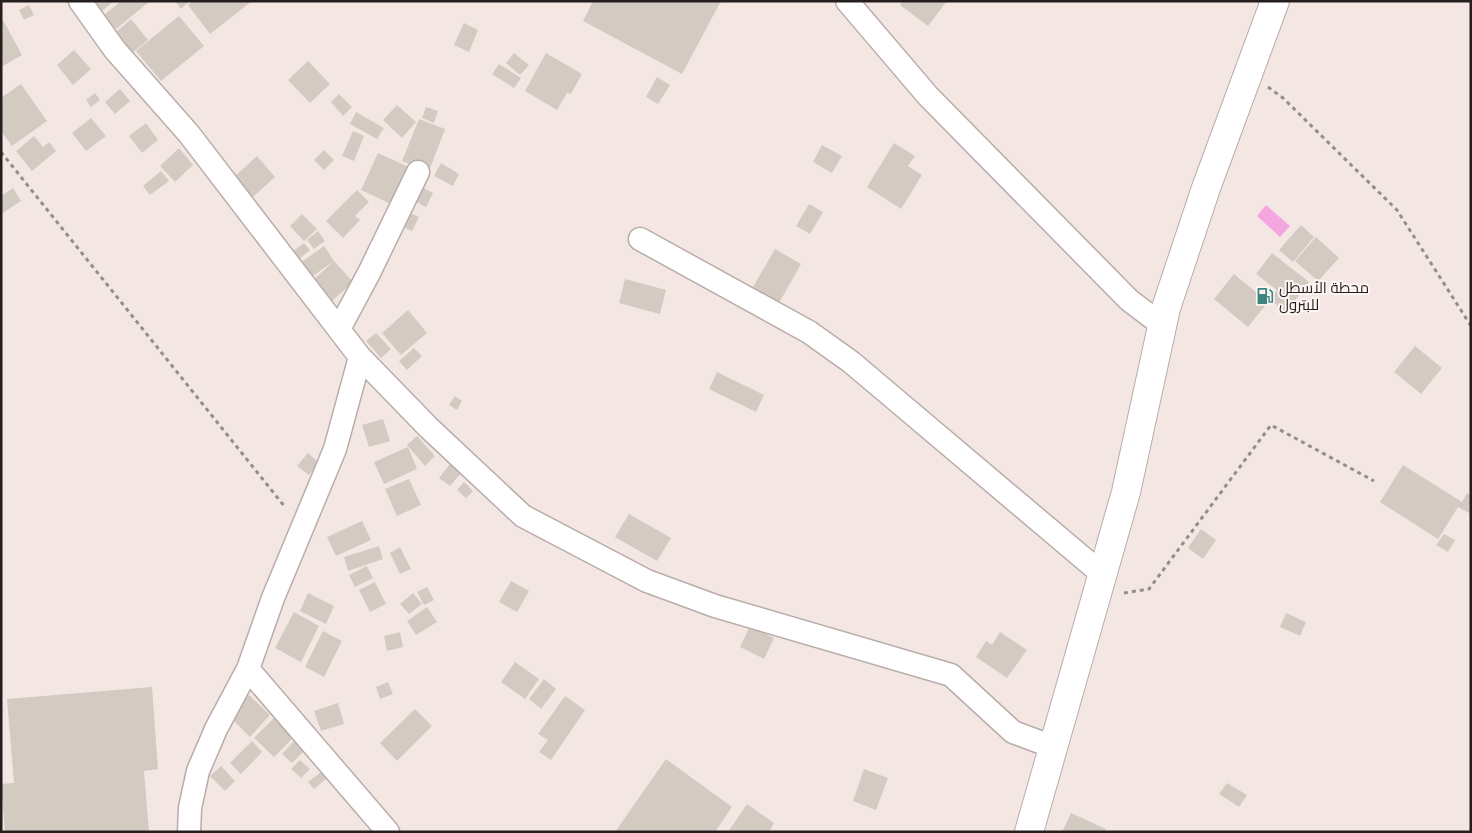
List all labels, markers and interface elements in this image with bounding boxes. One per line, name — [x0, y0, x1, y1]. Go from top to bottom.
place label: محطة الأسطل للبترول — [1279, 278, 1369, 314]
fuel station icon: محطة الأسطل للبترول — [1255, 286, 1275, 306]

